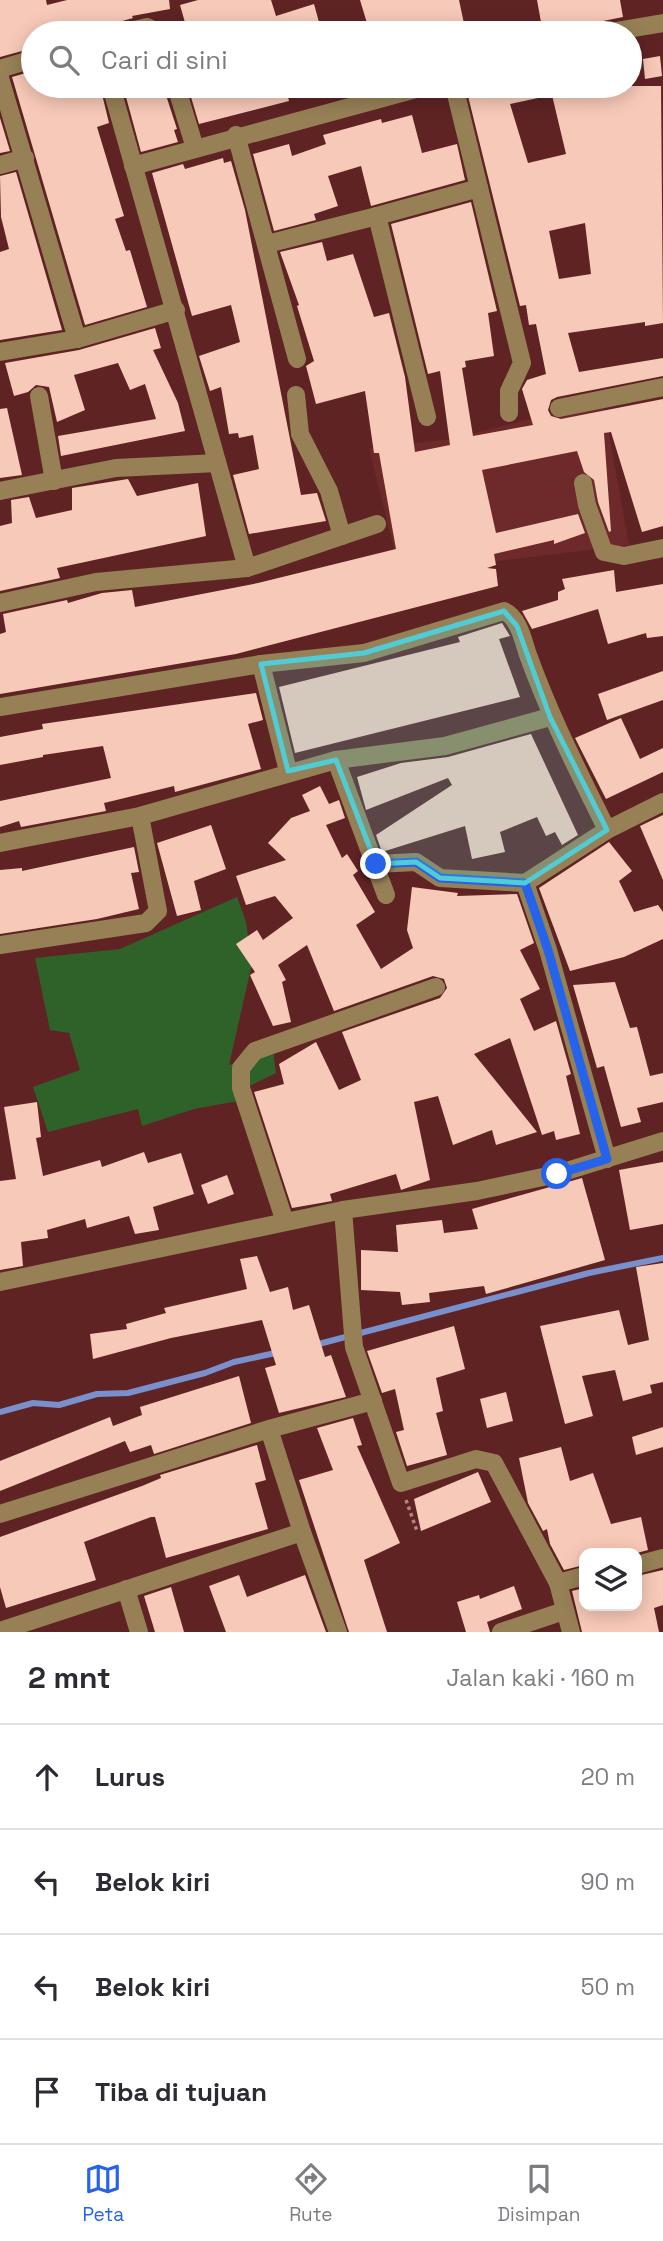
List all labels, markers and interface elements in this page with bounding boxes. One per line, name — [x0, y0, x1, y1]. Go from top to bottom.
search box — [21, 21, 642, 98]
icon: search — [45, 41, 83, 79]
text: Cari di sini — [101, 43, 228, 77]
route end — [360, 848, 391, 879]
route start — [541, 1158, 572, 1189]
map controls — [579, 1548, 642, 1611]
button: layers — [579, 1548, 642, 1611]
text: 2 mnt — [28, 1658, 111, 1697]
text: Jalan kaki · 160 m — [446, 1663, 635, 1693]
icon: ahead — [28, 1758, 66, 1796]
text: Lurus — [95, 1760, 165, 1794]
text: 20 m — [581, 1762, 635, 1792]
icon: left — [28, 1863, 66, 1901]
text: Belok kiri — [95, 1865, 210, 1899]
text: 90 m — [580, 1867, 635, 1897]
icon: left — [28, 1968, 66, 2006]
text: Belok kiri — [95, 1970, 210, 2004]
text: 50 m — [581, 1972, 635, 2002]
icon: arrive — [28, 2073, 66, 2111]
text: Tiba di tujuan — [95, 2075, 267, 2109]
tab: Peta — [83, 2160, 124, 2227]
tab: Rute — [289, 2160, 332, 2227]
tab: Disimpan — [497, 2160, 580, 2227]

